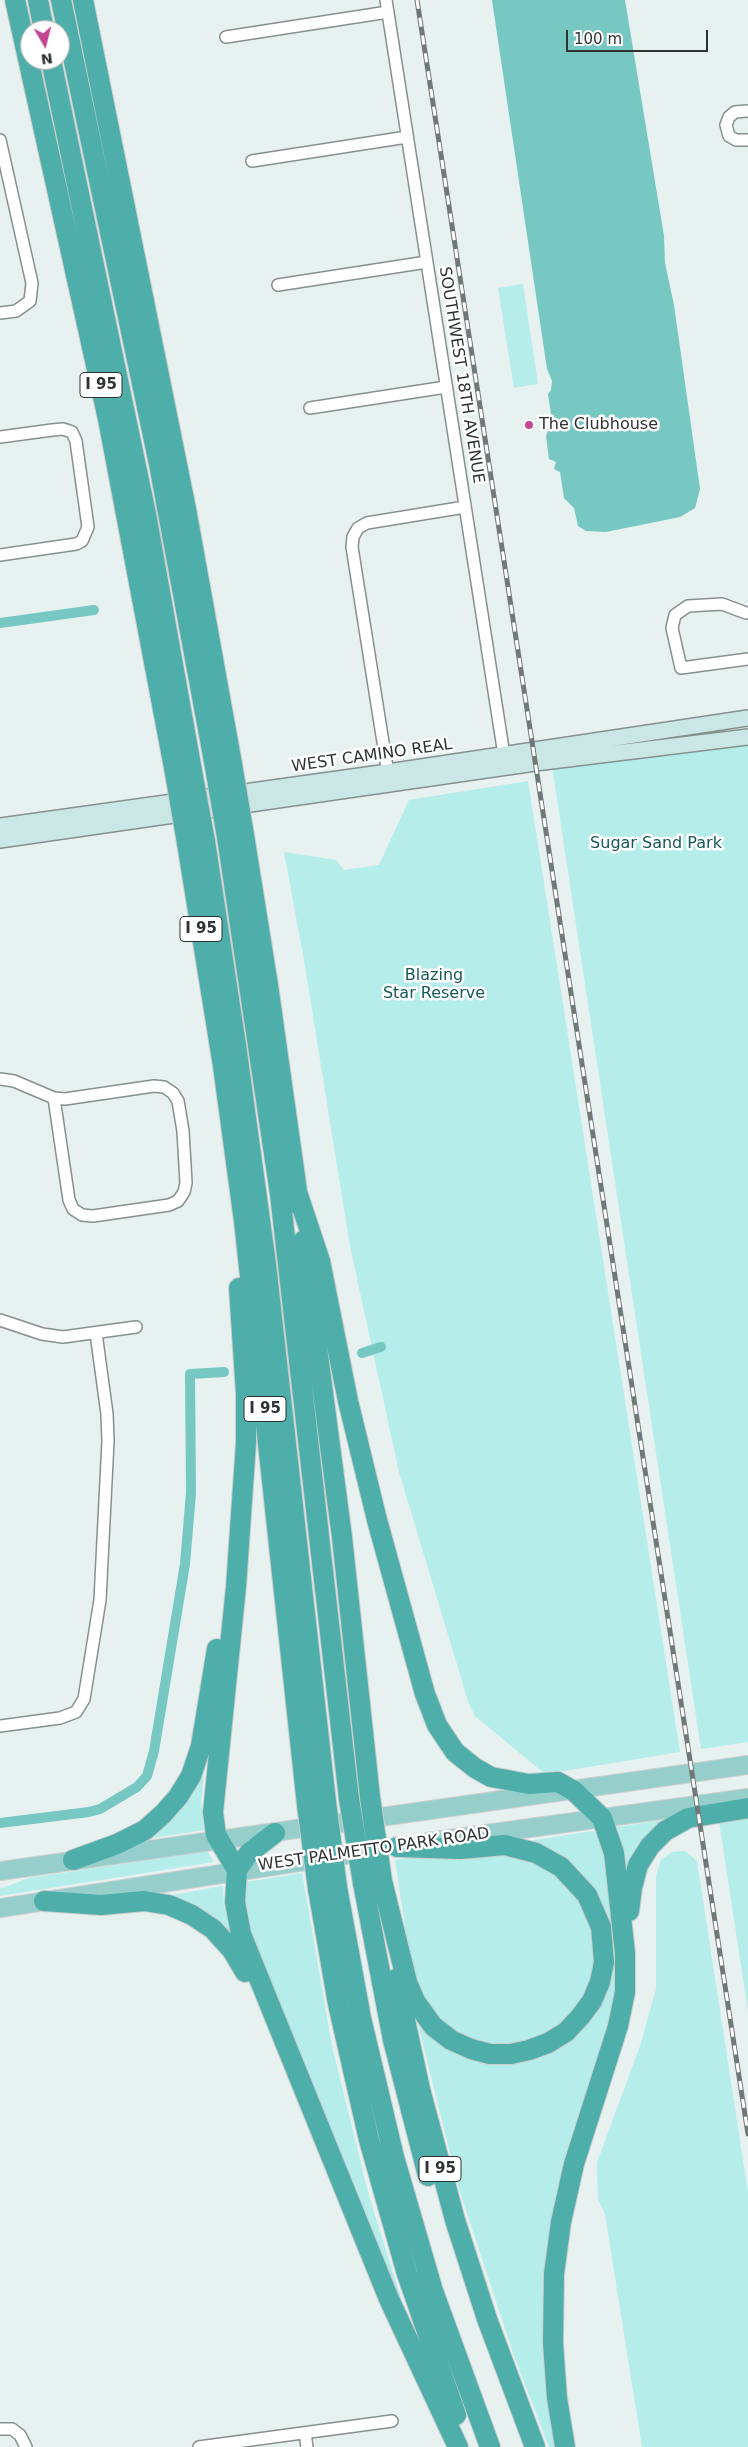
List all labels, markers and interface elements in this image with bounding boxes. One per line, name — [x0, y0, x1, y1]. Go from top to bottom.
north arrow — [20, 20, 70, 70]
scale bar — [568, 20, 710, 52]
text: 100 m — [574, 30, 622, 48]
text: N — [40, 50, 54, 68]
street label: SOUTHWEST 18TH AVENUE — [434, 265, 488, 485]
road number: I 95 — [80, 372, 122, 398]
place label: The Clubhouse — [539, 415, 658, 435]
marker: The Clubhouse — [523, 419, 535, 431]
street label: WEST CAMINO REAL — [290, 735, 454, 777]
park label: Sugar Sand Park — [590, 834, 722, 854]
road number: I 95 — [180, 916, 222, 942]
park label: Blazing Star Reserve — [383, 966, 485, 1004]
road number: I 95 — [244, 1396, 286, 1422]
street label: WEST PALMETTO PARK ROAD — [257, 1824, 491, 1876]
road number: I 95 — [419, 2156, 461, 2182]

